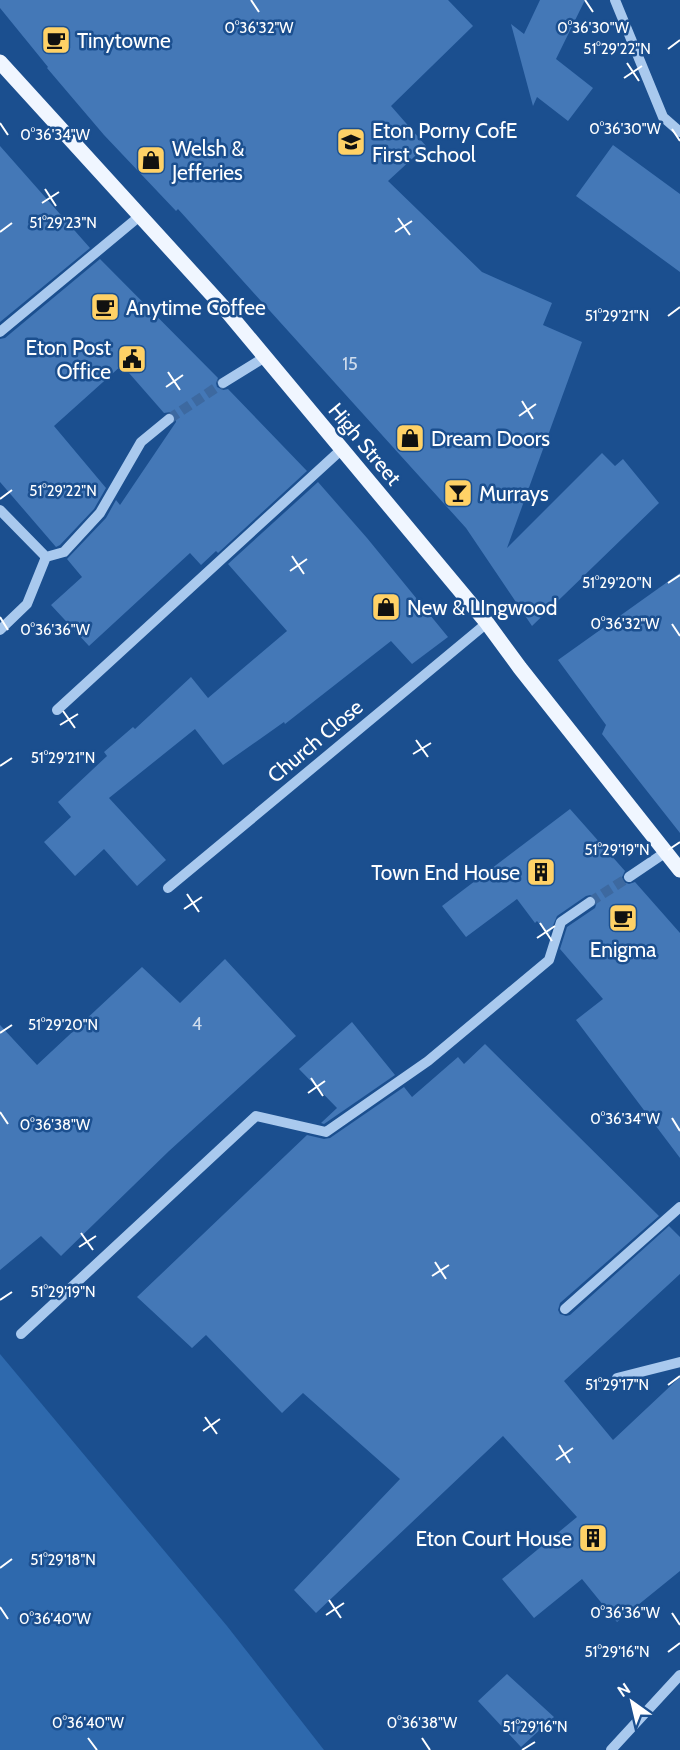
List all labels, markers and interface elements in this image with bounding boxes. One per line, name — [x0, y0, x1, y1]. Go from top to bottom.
text: 0°36'32"W — [224, 19, 294, 37]
text: 0°36'30"W — [557, 19, 630, 37]
cafe icon: Tinytowne — [40, 24, 72, 56]
place label: Tinytowne — [77, 28, 171, 53]
text: 51°29'22"N — [583, 40, 651, 58]
place label: Eton Porny CofE First School — [372, 118, 517, 167]
text: 0°36'30"W — [589, 120, 662, 138]
text: 0°36'34"W — [20, 126, 91, 144]
school or university icon: Eton Porny CofE First School — [335, 126, 367, 158]
place label: Welsh & Jefferies — [171, 136, 245, 185]
shop icon: Welsh & Jefferies — [135, 144, 167, 176]
text: 51°29'23"N — [29, 214, 97, 232]
cafe icon: Anytime Coffee — [89, 291, 121, 323]
place label: Anytime Coffee — [126, 295, 266, 320]
text: 51°29'21"N — [585, 307, 649, 325]
place label: Eton Post Office — [26, 335, 111, 384]
public building icon: Eton Post Office — [116, 343, 148, 375]
house number: 15 — [342, 353, 358, 375]
street label: High Street — [323, 398, 407, 490]
shop icon: Dream Doors — [394, 422, 426, 454]
place label: Dream Doors — [431, 426, 550, 451]
bar icon: Murrays — [442, 477, 474, 509]
place label: Murrays — [479, 481, 549, 506]
text: 51°29'22"N — [29, 482, 97, 500]
text: 51°29'20"N — [582, 574, 652, 592]
shop icon: New & LIngwood — [370, 591, 402, 623]
place label: New & LIngwood — [407, 595, 558, 620]
text: 0°36'32"W — [590, 615, 660, 633]
text: 0°36'36"W — [20, 621, 91, 639]
street label: Church Close — [262, 694, 368, 788]
text: 51°29'21"N — [31, 749, 95, 767]
text: 51°29'19"N — [584, 841, 650, 859]
building icon: Town End House — [525, 856, 557, 888]
place label: Town End House — [371, 860, 520, 885]
cafe icon: Enigma — [607, 902, 639, 934]
place label: Enigma — [590, 937, 656, 962]
house number: 4 — [192, 1013, 202, 1035]
text: 51°29'20"N — [28, 1016, 98, 1034]
text: 0°36'34"W — [590, 1110, 661, 1128]
text: 0°36'38"W — [20, 1116, 91, 1134]
text: 51°29'19"N — [30, 1283, 96, 1301]
text: 51°29'17"N — [585, 1376, 649, 1394]
building icon: Eton Court House — [577, 1522, 609, 1554]
place label: Eton Court House — [415, 1526, 572, 1551]
text: 51°29'18"N — [30, 1551, 96, 1569]
text: 0°36'36"W — [590, 1604, 661, 1622]
text: 0°36'40"W — [19, 1610, 92, 1628]
text: 51°29'16"N — [584, 1643, 650, 1661]
north arrow — [602, 1672, 662, 1732]
text: N — [614, 1679, 634, 1701]
text: 0°36'40"W — [52, 1714, 125, 1732]
text: 0°36'38"W — [387, 1714, 458, 1732]
text: 51°29'16"N — [502, 1718, 568, 1736]

